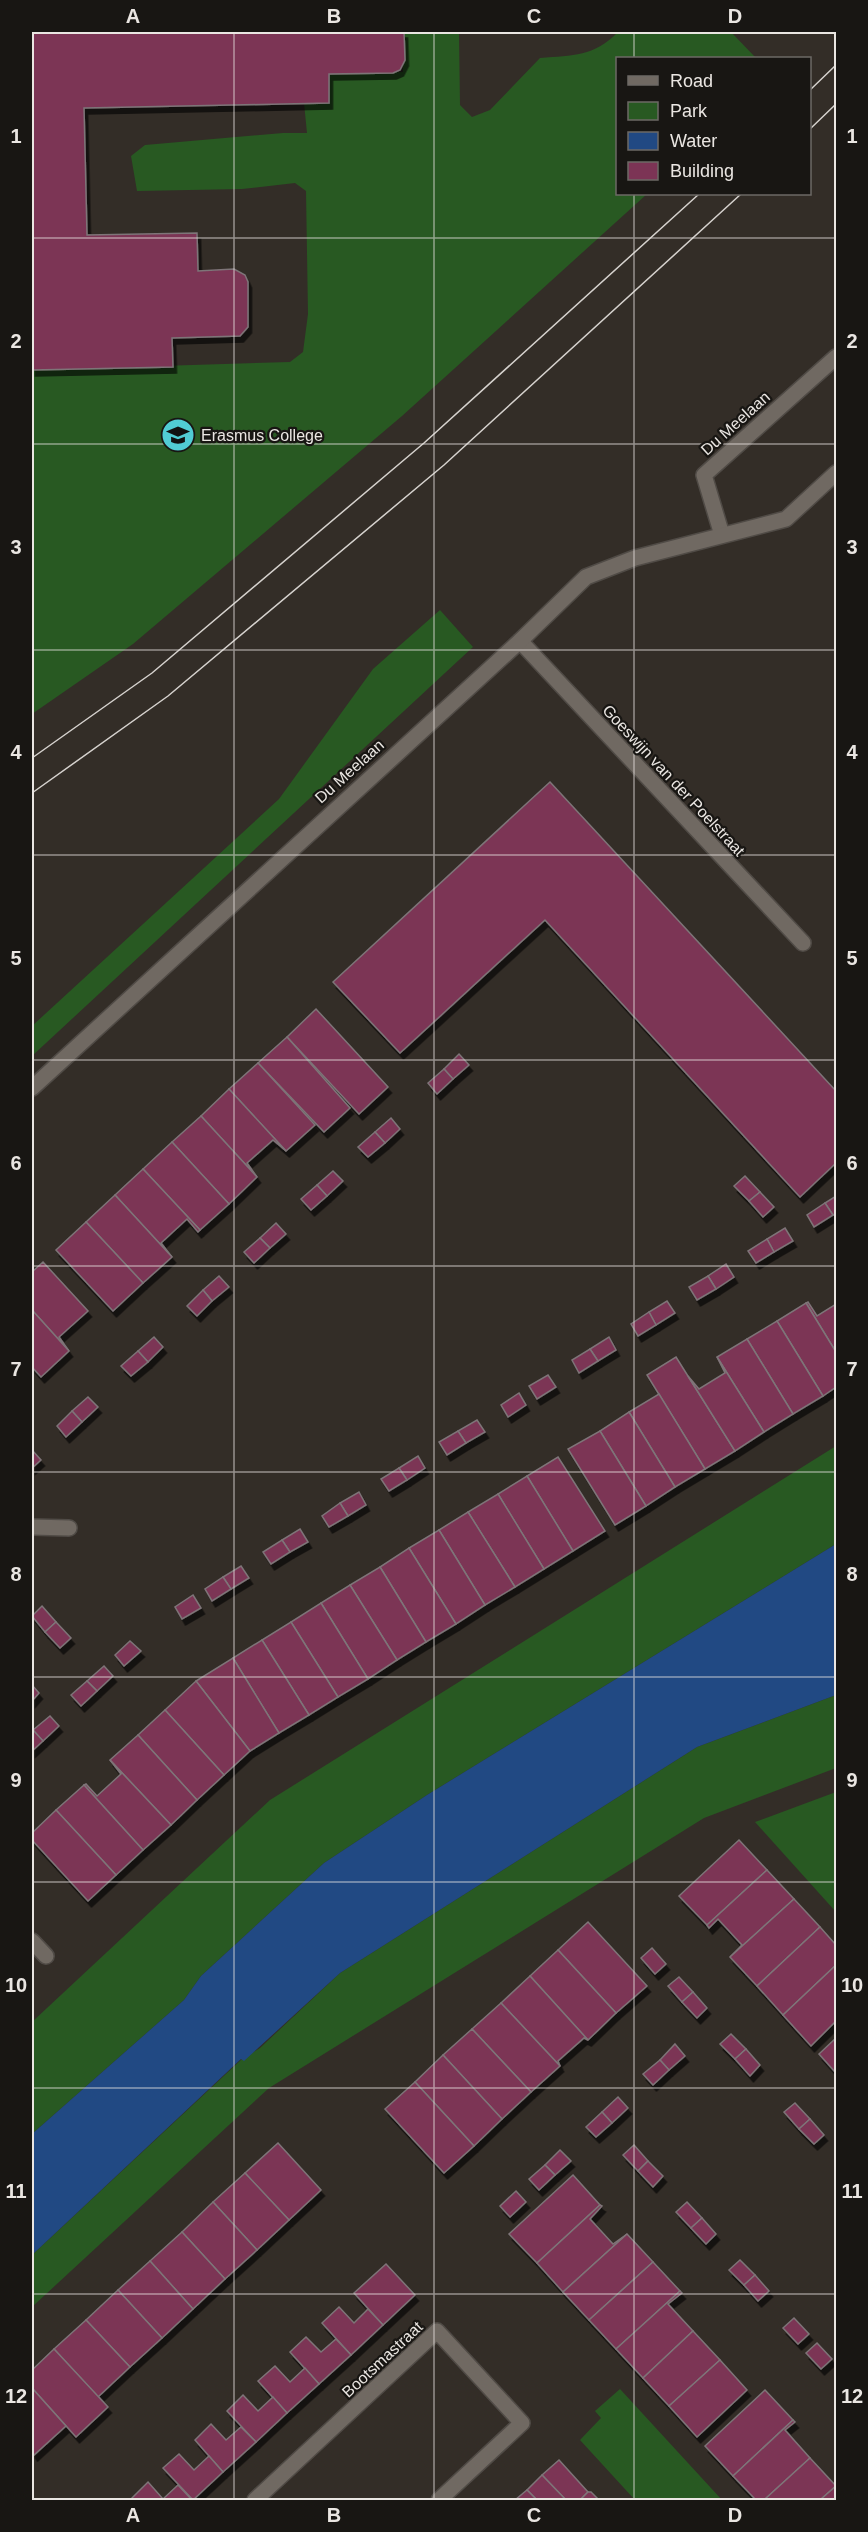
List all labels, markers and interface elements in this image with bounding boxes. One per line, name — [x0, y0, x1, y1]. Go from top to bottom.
text: A — [126, 5, 140, 27]
text: B — [327, 5, 341, 27]
text: C — [527, 5, 541, 27]
text: D — [728, 5, 742, 27]
legend — [616, 57, 811, 195]
text: Road — [670, 71, 713, 91]
text: Park — [670, 101, 708, 121]
text: 1 — [10, 125, 22, 147]
text: 1 — [846, 125, 858, 147]
text: Water — [670, 131, 717, 151]
text: Building — [670, 161, 734, 181]
text: 2 — [10, 330, 22, 352]
text: 2 — [846, 330, 858, 352]
street label: Du Meelaan — [698, 388, 773, 459]
school or university icon: Erasmus College — [160, 417, 196, 453]
place label: Erasmus College — [201, 427, 323, 444]
text: 3 — [10, 536, 22, 558]
text: 3 — [846, 536, 858, 558]
street label: Goeswijn van der Poelstraat — [599, 701, 748, 860]
street label: Du Meelaan — [312, 736, 387, 807]
text: 4 — [10, 741, 22, 763]
text: 4 — [846, 741, 858, 763]
text: 5 — [10, 947, 22, 969]
text: 5 — [846, 947, 858, 969]
text: 6 — [10, 1152, 22, 1174]
text: 6 — [846, 1152, 858, 1174]
text: 7 — [10, 1358, 22, 1380]
text: 7 — [846, 1358, 858, 1380]
text: 8 — [10, 1563, 22, 1585]
text: 8 — [846, 1563, 858, 1585]
text: 9 — [10, 1769, 22, 1791]
text: 9 — [846, 1769, 858, 1791]
text: 10 — [5, 1974, 27, 1996]
text: 10 — [841, 1974, 863, 1996]
text: 11 — [5, 2180, 27, 2202]
text: 11 — [841, 2180, 863, 2202]
street label: Bootsmastraat — [339, 2318, 426, 2401]
text: 12 — [5, 2385, 27, 2407]
text: 12 — [841, 2385, 863, 2407]
text: A — [126, 2504, 140, 2526]
text: B — [327, 2504, 341, 2526]
text: C — [527, 2504, 541, 2526]
text: D — [728, 2504, 742, 2526]

